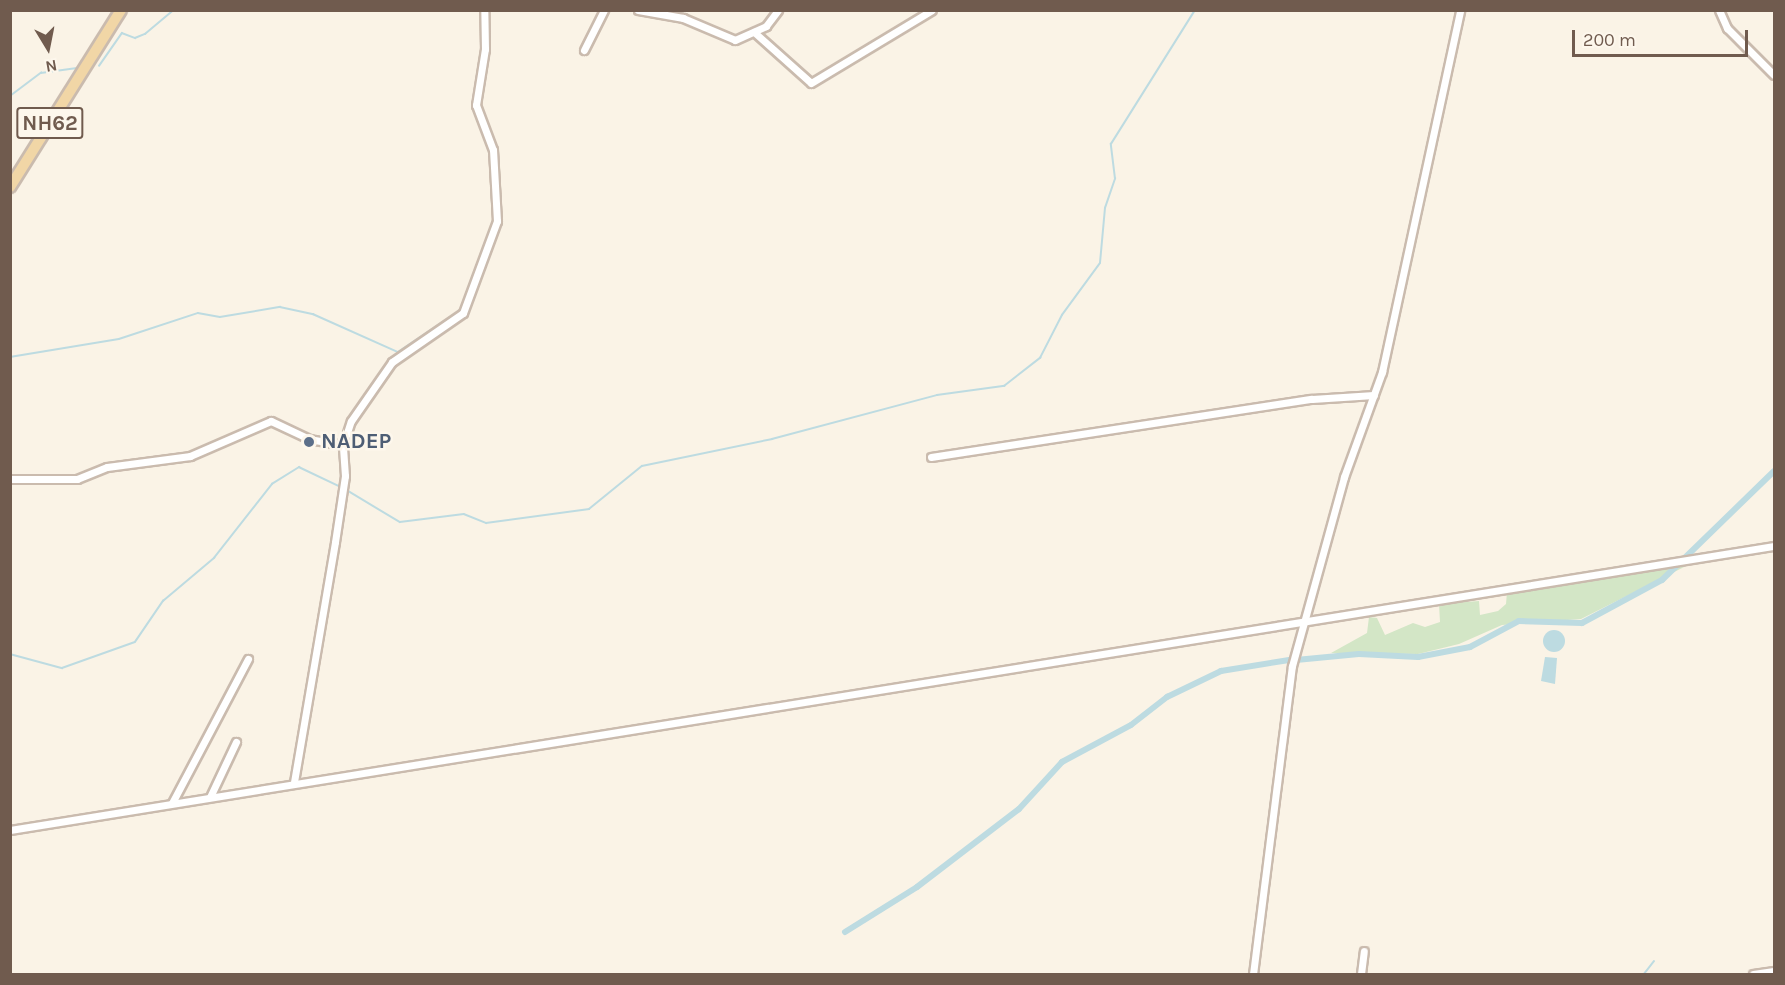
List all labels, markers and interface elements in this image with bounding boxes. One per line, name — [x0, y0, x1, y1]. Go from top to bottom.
north arrow — [18, 18, 78, 78]
scale bar — [1575, 18, 1750, 56]
text: 200 m — [1583, 29, 1636, 51]
text: N — [44, 56, 59, 77]
road number: NH62 — [16, 105, 84, 141]
place label: NADEP — [321, 429, 391, 455]
marker: NADEP — [302, 435, 316, 449]

